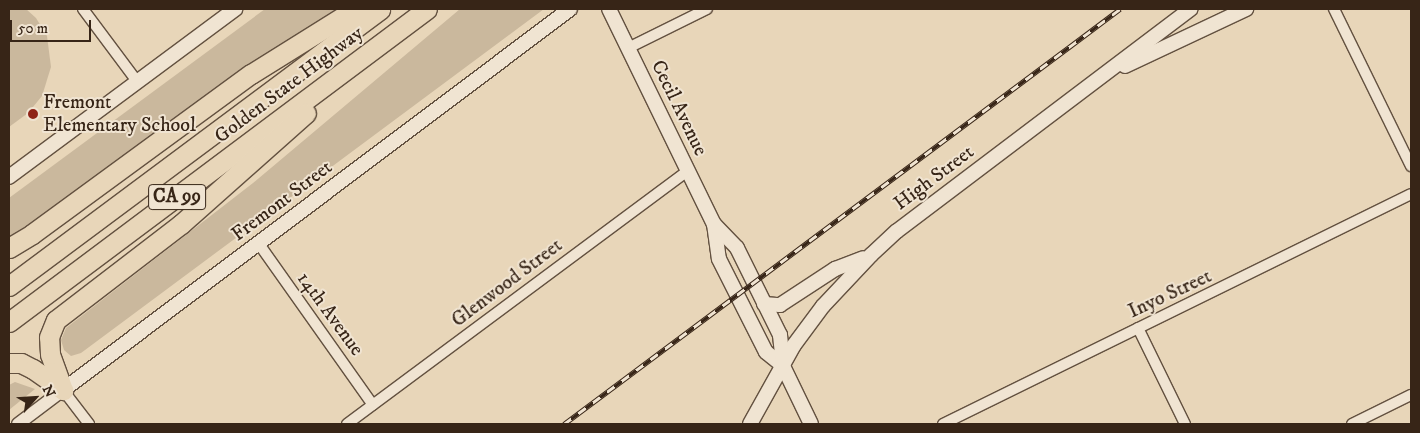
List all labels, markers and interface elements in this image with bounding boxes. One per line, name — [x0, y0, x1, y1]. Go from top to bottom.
scale bar — [12, 10, 94, 42]
text: 50 m — [18, 19, 48, 38]
street label: Golden State Highway — [210, 21, 368, 149]
street label: Cecil Avenue — [646, 56, 712, 160]
place label: Fremont Elementary School — [43, 90, 196, 137]
marker: Fremont Elementary School — [27, 108, 39, 120]
street label: High Street — [889, 140, 979, 216]
street label: Fremont Street — [227, 155, 337, 247]
road number: CA 99 — [147, 180, 207, 213]
street label: Glenwood Street — [447, 234, 567, 332]
street label: Inyo Street — [1124, 264, 1216, 324]
street label: 14th Avenue — [292, 267, 368, 361]
north arrow — [10, 373, 60, 423]
text: N — [38, 382, 59, 401]

